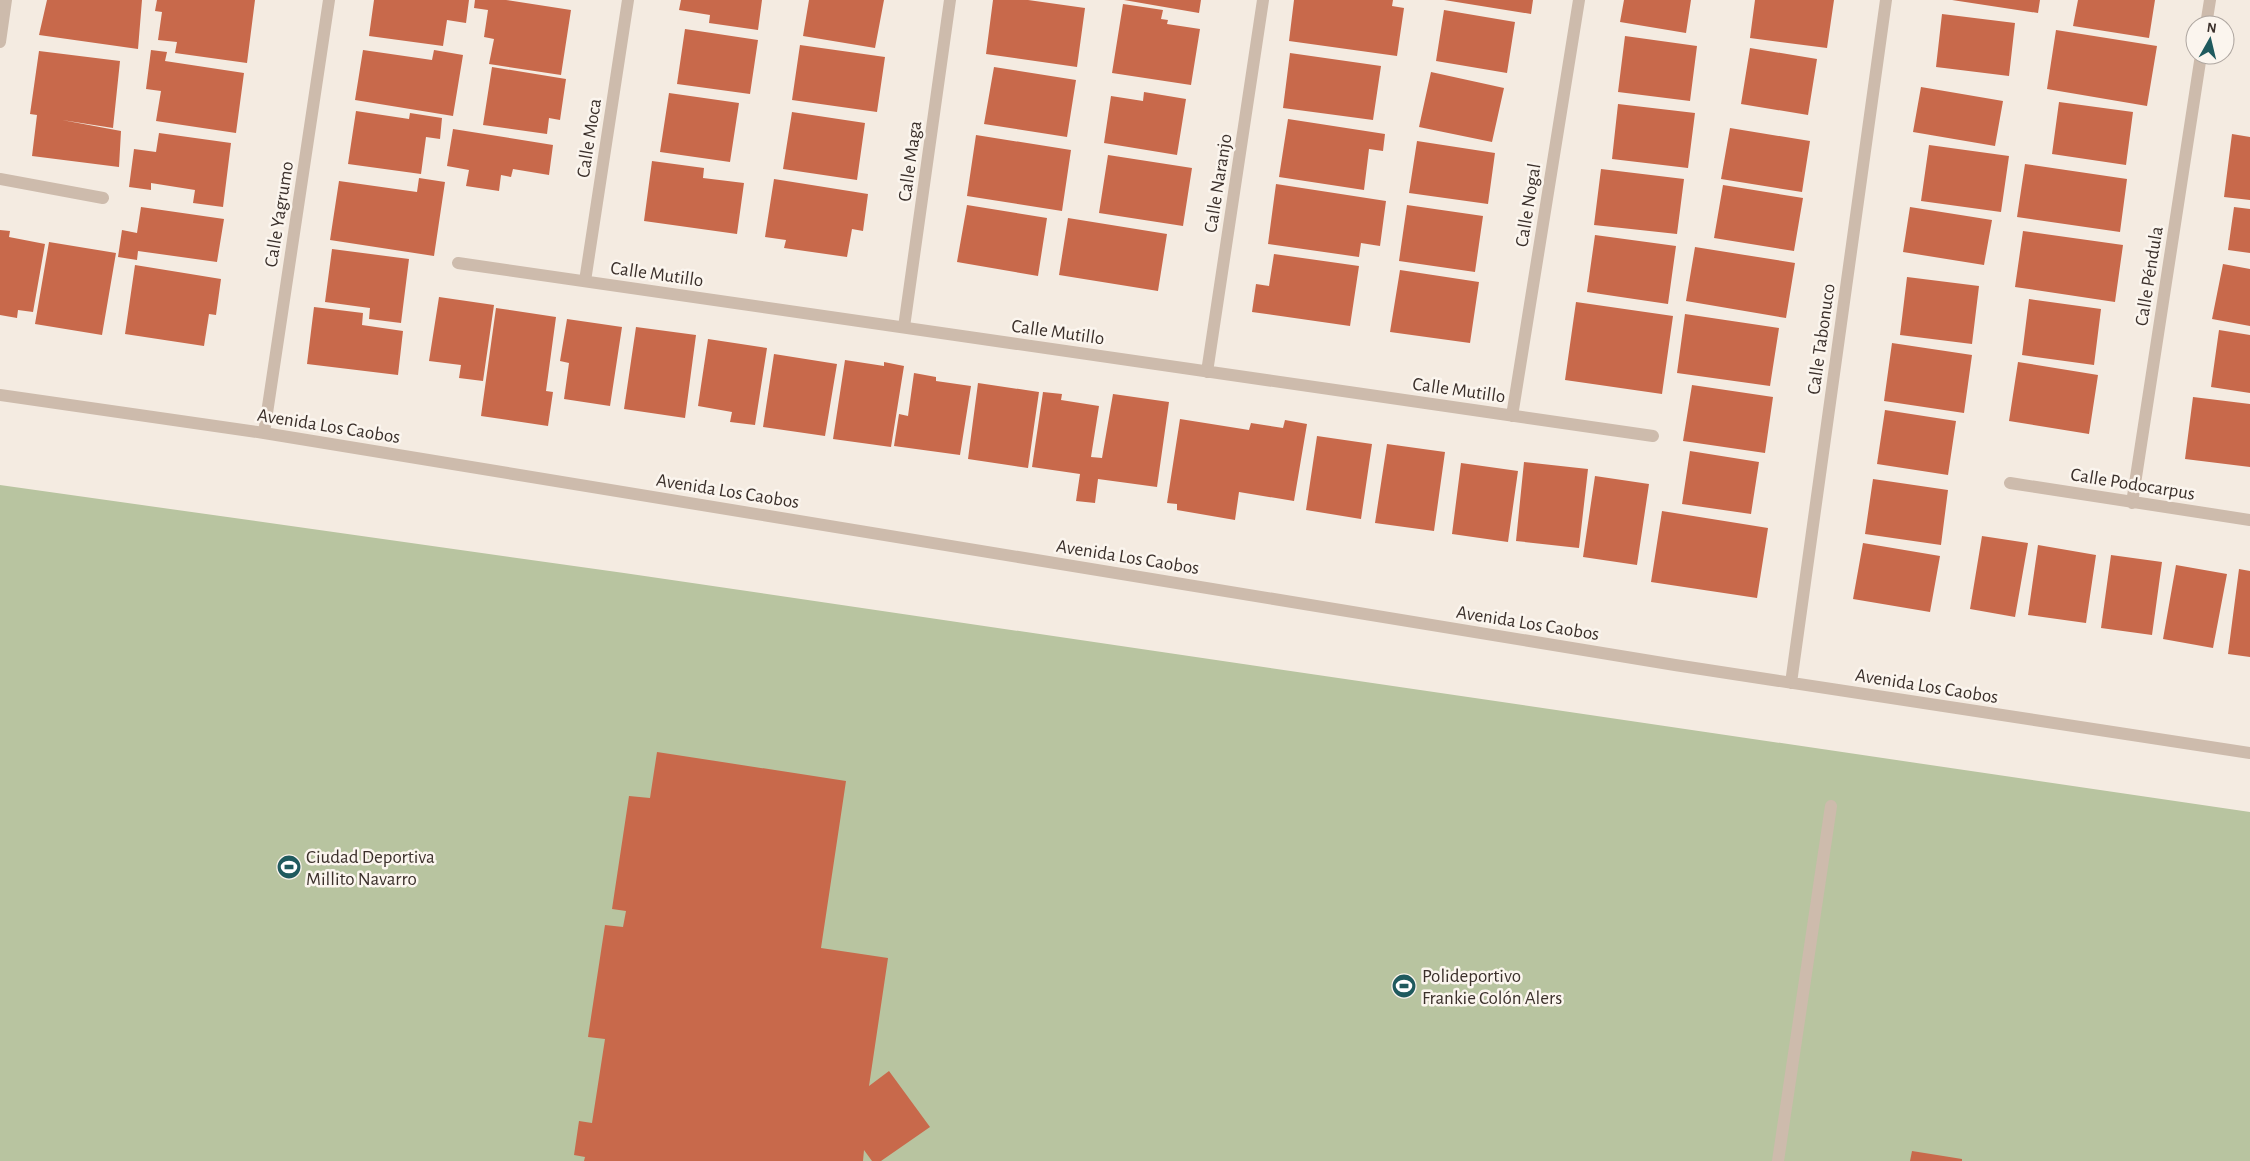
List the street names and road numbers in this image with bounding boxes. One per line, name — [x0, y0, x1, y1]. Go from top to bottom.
street label: Calle Moca — [574, 97, 605, 179]
street label: Calle Maga — [895, 119, 926, 203]
street label: Calle Naranjo — [1201, 132, 1236, 234]
street label: Calle Yagrumo — [262, 160, 297, 269]
street label: Calle Nogal — [1513, 162, 1544, 248]
street label: Calle Péndula — [2132, 225, 2167, 327]
street label: Calle Mutillo — [609, 259, 704, 290]
street label: Calle Tabonuco — [1804, 283, 1839, 396]
street label: Calle Mutillo — [1010, 317, 1105, 348]
street label: Calle Mutillo — [1411, 375, 1506, 406]
street label: Avenida Los Caobos — [256, 406, 402, 447]
street label: Calle Podocarpus — [2069, 465, 2196, 504]
street label: Avenida Los Caobos — [655, 471, 801, 512]
street label: Avenida Los Caobos — [1055, 537, 1201, 578]
street label: Avenida Los Caobos — [1455, 603, 1601, 644]
street label: Avenida Los Caobos — [1854, 666, 2000, 707]

